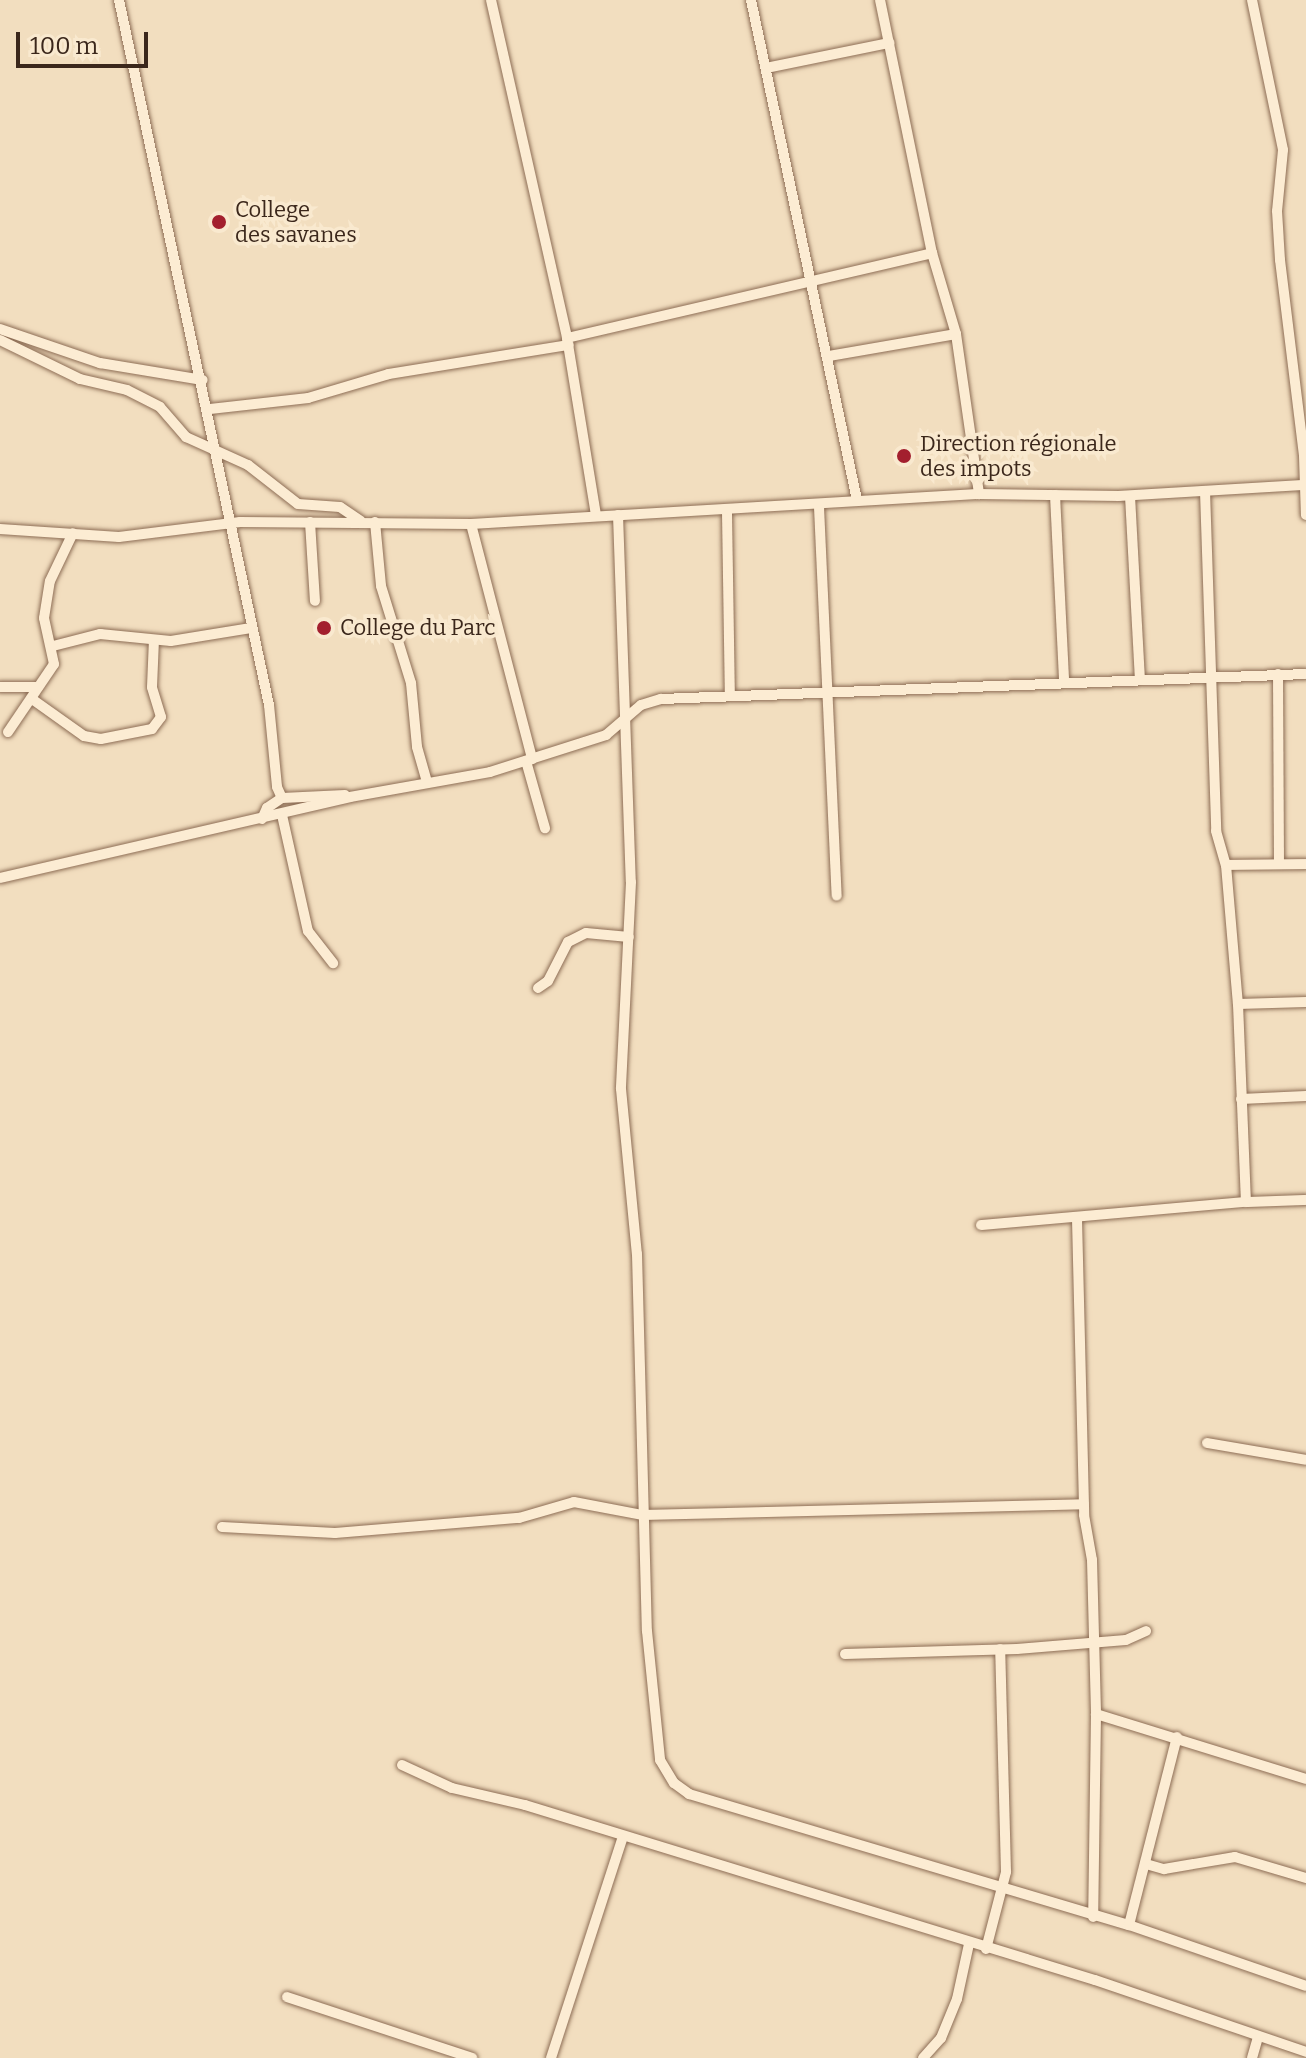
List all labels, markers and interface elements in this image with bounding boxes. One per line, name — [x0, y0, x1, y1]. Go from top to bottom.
scale bar — [20, 16, 152, 66]
text: 100 m — [30, 32, 98, 60]
place label: College des savanes — [235, 196, 357, 248]
marker: College des savanes — [210, 213, 228, 231]
place label: Direction régionale des impots — [920, 430, 1117, 482]
marker: Direction régionale des impots — [895, 447, 913, 465]
place label: College du Parc — [340, 615, 496, 641]
marker: College du Parc — [315, 619, 333, 637]

